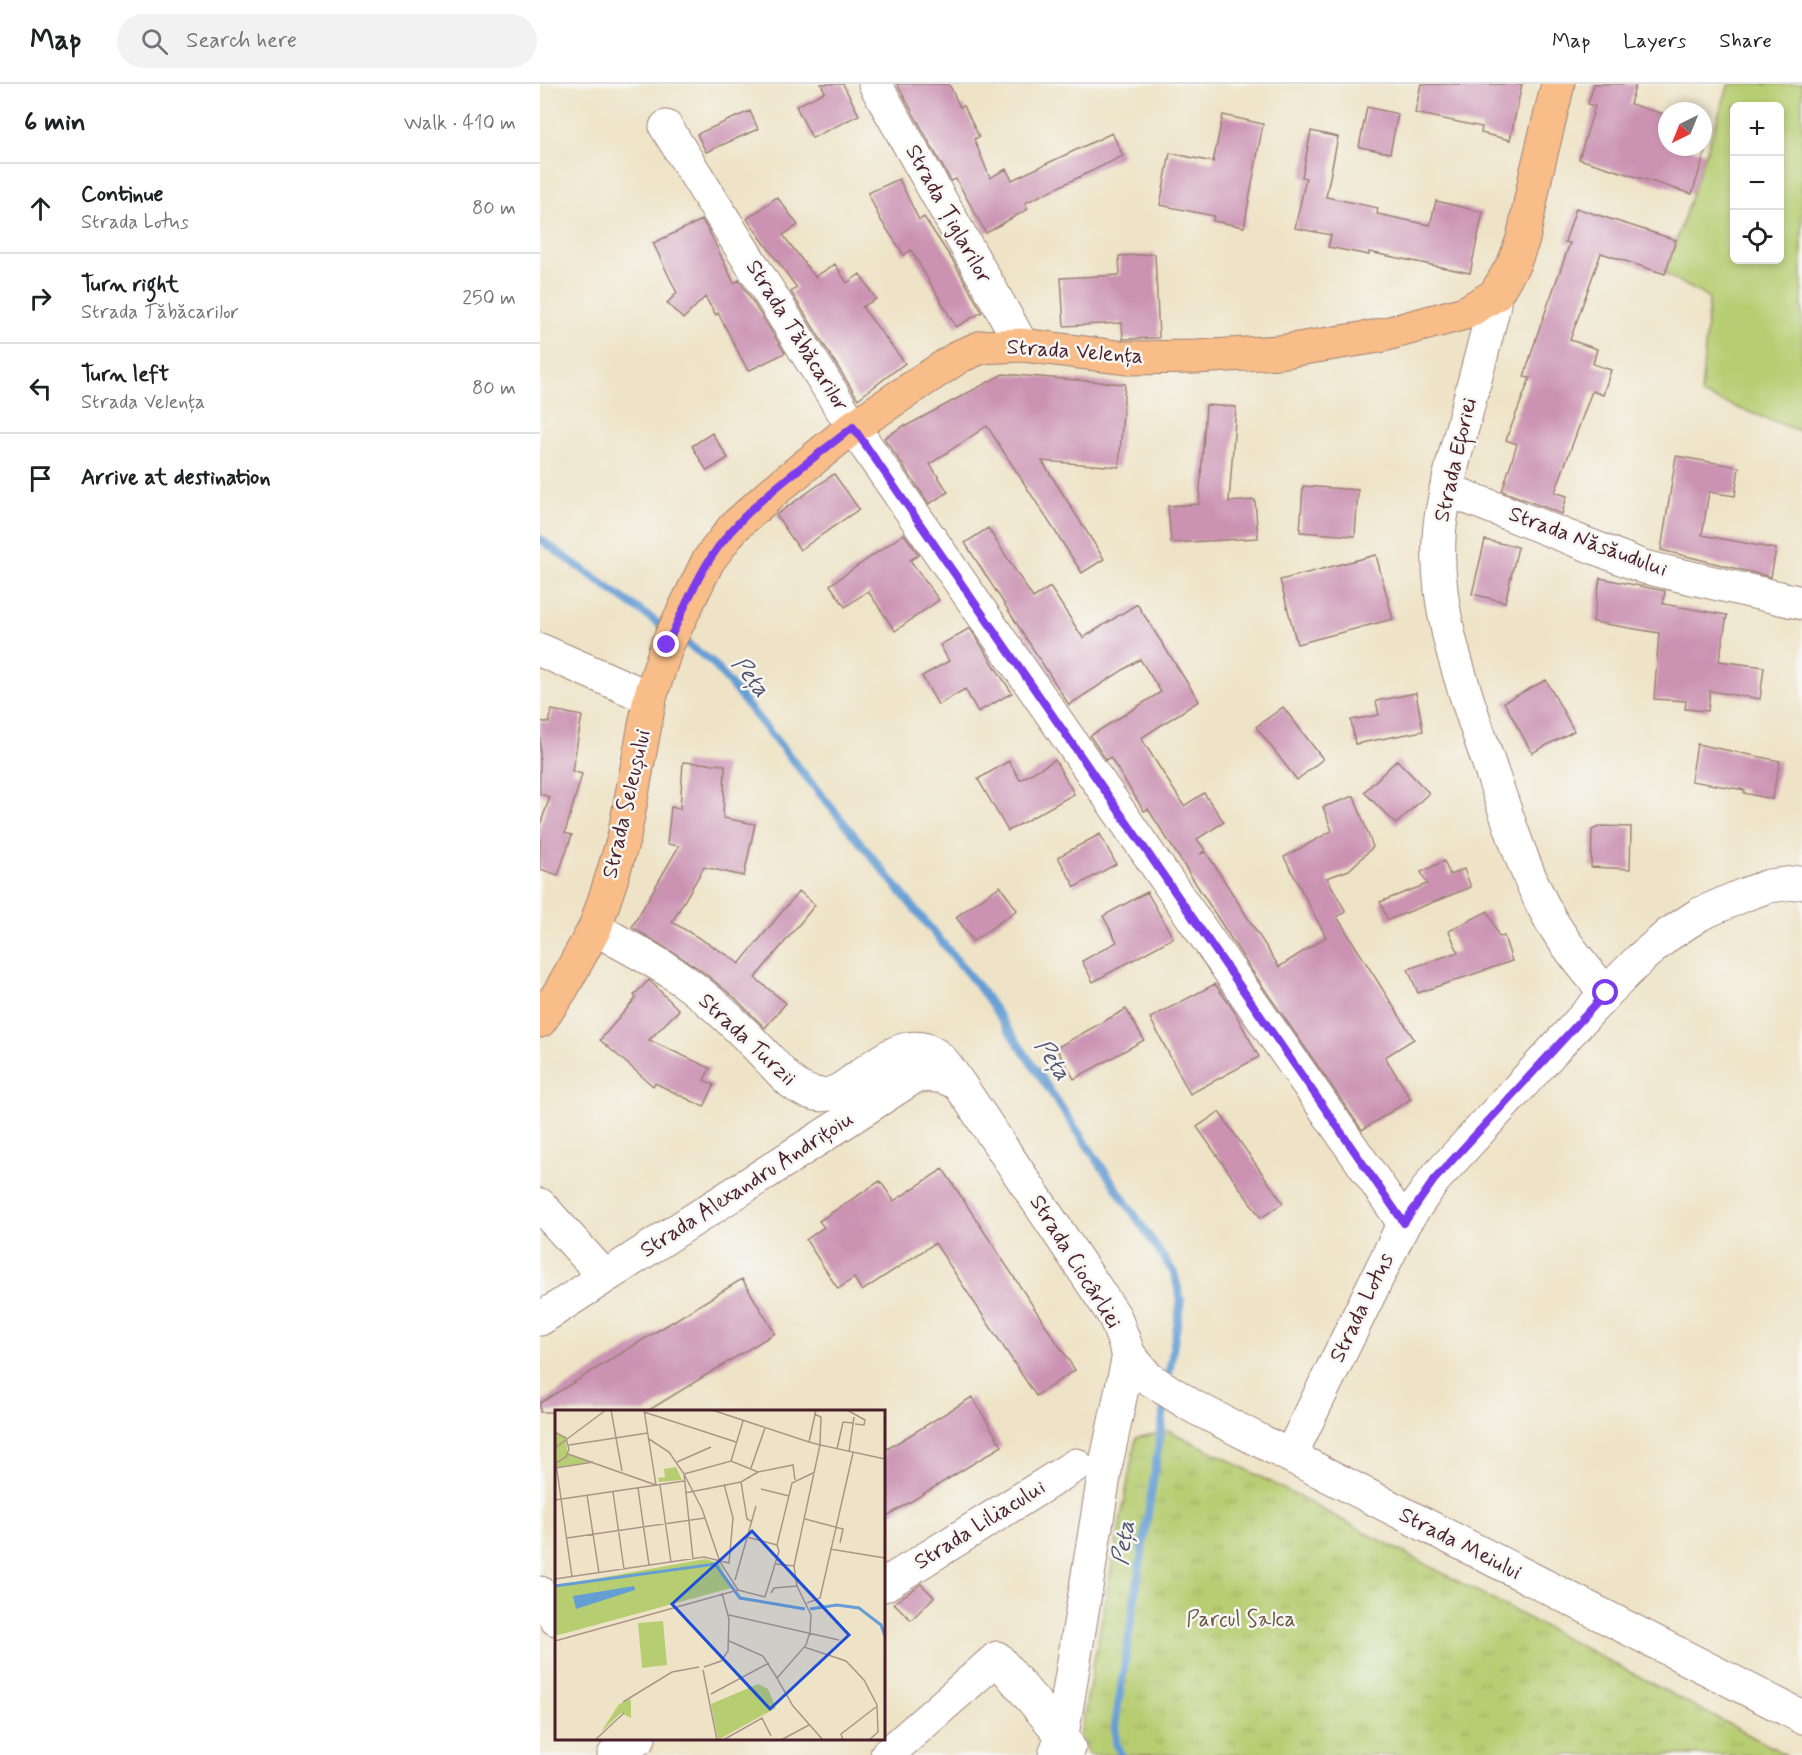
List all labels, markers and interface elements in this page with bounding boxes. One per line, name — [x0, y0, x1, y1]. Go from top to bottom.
search box — [117, 14, 537, 68]
text: Map — [30, 23, 81, 60]
icon: search — [138, 25, 171, 58]
text: Search here — [186, 27, 297, 55]
text: Map — [1552, 27, 1590, 55]
text: Layers — [1623, 27, 1686, 55]
text: Share — [1719, 27, 1772, 55]
north arrow — [1658, 102, 1712, 156]
map controls — [1730, 102, 1784, 264]
button: + — [1730, 102, 1784, 156]
text: 6 min — [24, 106, 86, 140]
text: Walk · 410 m — [404, 110, 516, 137]
street label: Strada Țiglarilor — [898, 140, 998, 289]
button: − — [1730, 156, 1784, 210]
text: Continue — [81, 181, 163, 209]
icon: ahead — [24, 192, 57, 225]
text: 80 m — [472, 195, 516, 222]
text: Strada Lotus — [81, 209, 189, 236]
button: locate — [1730, 210, 1784, 264]
street label: Strada Tăbăcarilor — [739, 255, 855, 417]
text: Turn right — [81, 271, 179, 299]
icon: right — [24, 282, 57, 315]
text: 250 m — [462, 285, 516, 312]
text: Strada Tăbăcarilor — [81, 299, 239, 326]
street label: Strada Velența — [1006, 333, 1144, 371]
text: Turn left — [81, 361, 169, 389]
icon: left — [24, 372, 57, 405]
text: 80 m — [472, 375, 516, 402]
text: Strada Velența — [81, 389, 205, 416]
street label: Strada Eforiei — [1428, 395, 1486, 525]
icon: arrive — [24, 462, 57, 495]
text: Arrive at destination — [81, 464, 271, 492]
street label: Strada Năsăudului — [1505, 500, 1671, 584]
route end — [653, 631, 679, 657]
water label: Peța — [724, 650, 776, 704]
street label: Strada Seleușului — [596, 727, 658, 881]
route start — [1592, 979, 1618, 1005]
street label: Strada Turzii — [692, 987, 802, 1093]
water label: Peța — [1027, 1033, 1077, 1087]
street label: Strada Alexandru Andrițoiu — [635, 1105, 859, 1265]
street label: Strada Ciocârliei — [1023, 1190, 1127, 1334]
street label: Strada Lotus — [1323, 1248, 1401, 1367]
inset map — [555, 1410, 885, 1740]
street label: Strada Liliacului — [909, 1473, 1051, 1577]
street label: Strada Meiului — [1394, 1501, 1526, 1587]
water label: Peța — [1105, 1519, 1143, 1567]
park label: Parcul Salca — [1186, 1606, 1296, 1634]

